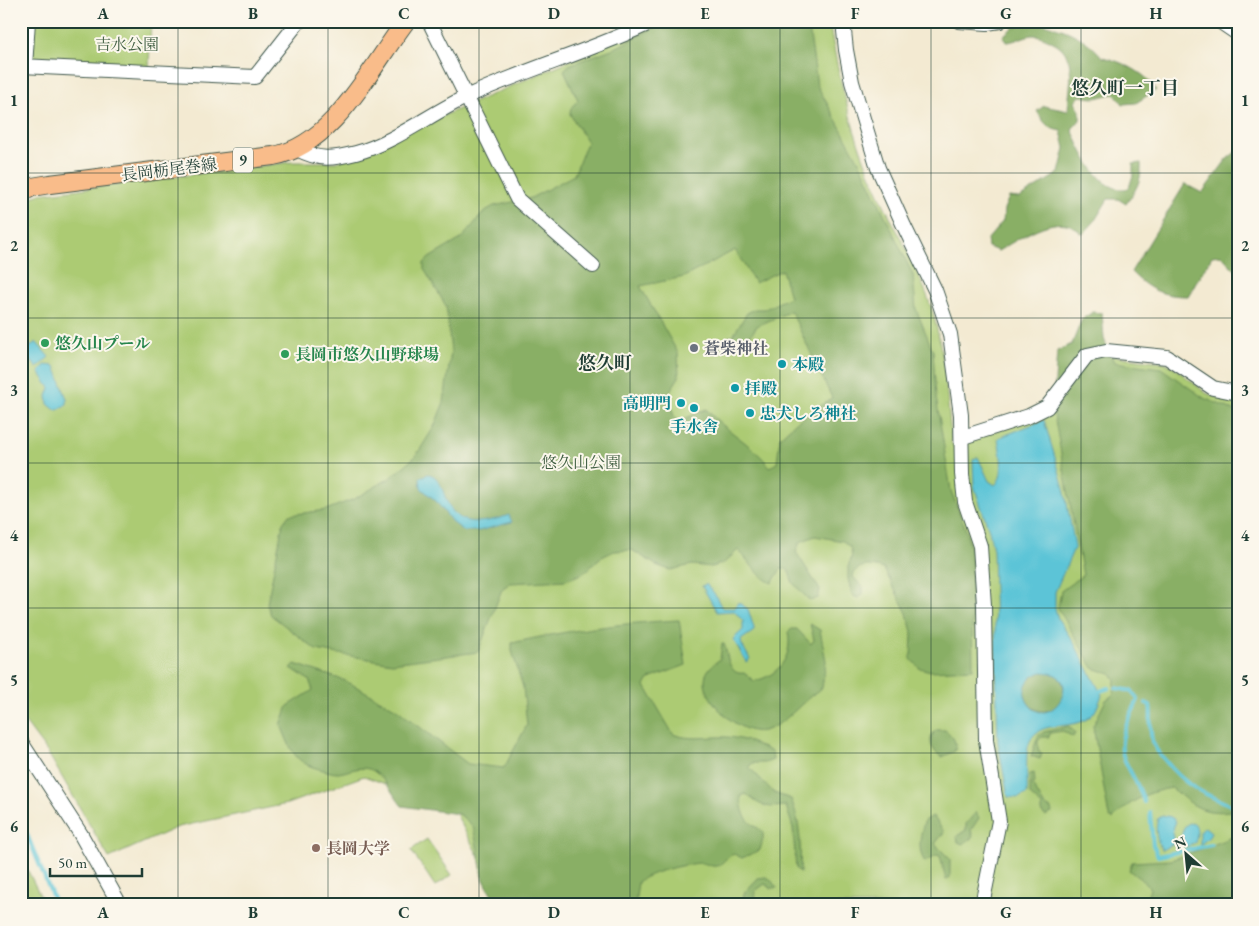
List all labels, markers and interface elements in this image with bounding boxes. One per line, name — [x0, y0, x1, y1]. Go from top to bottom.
text: A — [96, 3, 109, 24]
text: B — [248, 3, 258, 24]
text: C — [398, 3, 410, 24]
text: D — [548, 3, 560, 24]
text: E — [700, 3, 710, 24]
text: F — [851, 3, 860, 24]
text: G — [1000, 3, 1012, 24]
text: H — [1150, 3, 1163, 24]
park label: 吉水公園 — [95, 34, 159, 55]
district label: 悠久町一丁目 — [1071, 76, 1179, 99]
text: 1 — [10, 90, 18, 111]
text: 1 — [1241, 90, 1249, 111]
road number: 9 — [233, 148, 253, 172]
street label: 長岡栃尾巻線 — [120, 153, 218, 186]
text: 2 — [10, 235, 19, 256]
text: 2 — [1241, 235, 1250, 256]
place label: 悠久山プール — [55, 333, 150, 354]
marker: 悠久山プール — [39, 337, 51, 349]
place label: 蒼柴神社 — [704, 338, 768, 359]
marker: 蒼柴神社 — [688, 342, 700, 354]
place label: 長岡市悠久山野球場 — [295, 344, 439, 365]
marker: 長岡市悠久山野球場 — [279, 348, 291, 360]
district label: 悠久町 — [578, 351, 632, 374]
place label: 本殿 — [792, 354, 824, 375]
marker: 本殿 — [776, 358, 788, 370]
place label: 拝殿 — [745, 378, 777, 399]
text: 3 — [10, 380, 18, 401]
text: 3 — [1241, 380, 1249, 401]
marker: 拝殿 — [729, 382, 741, 394]
place label: 高明門 — [623, 393, 671, 414]
marker: 高明門 — [675, 397, 687, 409]
marker: 手水舎 — [688, 402, 700, 414]
place label: 忠犬しろ神社 — [760, 403, 856, 424]
marker: 忠犬しろ神社 — [744, 407, 756, 419]
place label: 手水舎 — [670, 416, 718, 437]
park label: 悠久山公園 — [541, 452, 621, 473]
text: 4 — [10, 525, 19, 546]
text: 4 — [1241, 525, 1250, 546]
text: 5 — [10, 670, 18, 691]
text: 5 — [1241, 670, 1249, 691]
text: 6 — [10, 816, 19, 837]
text: 6 — [1241, 816, 1250, 837]
north arrow — [1162, 828, 1212, 878]
text: N — [1171, 832, 1190, 853]
place label: 長岡大学 — [326, 838, 390, 859]
marker: 長岡大学 — [310, 842, 322, 854]
scale bar — [50, 846, 142, 878]
text: 50 m — [58, 853, 87, 872]
text: A — [96, 902, 109, 923]
text: B — [248, 902, 258, 923]
text: C — [398, 902, 410, 923]
text: D — [548, 902, 560, 923]
text: E — [700, 902, 710, 923]
text: F — [851, 902, 860, 923]
text: G — [1000, 902, 1012, 923]
text: H — [1150, 902, 1163, 923]

